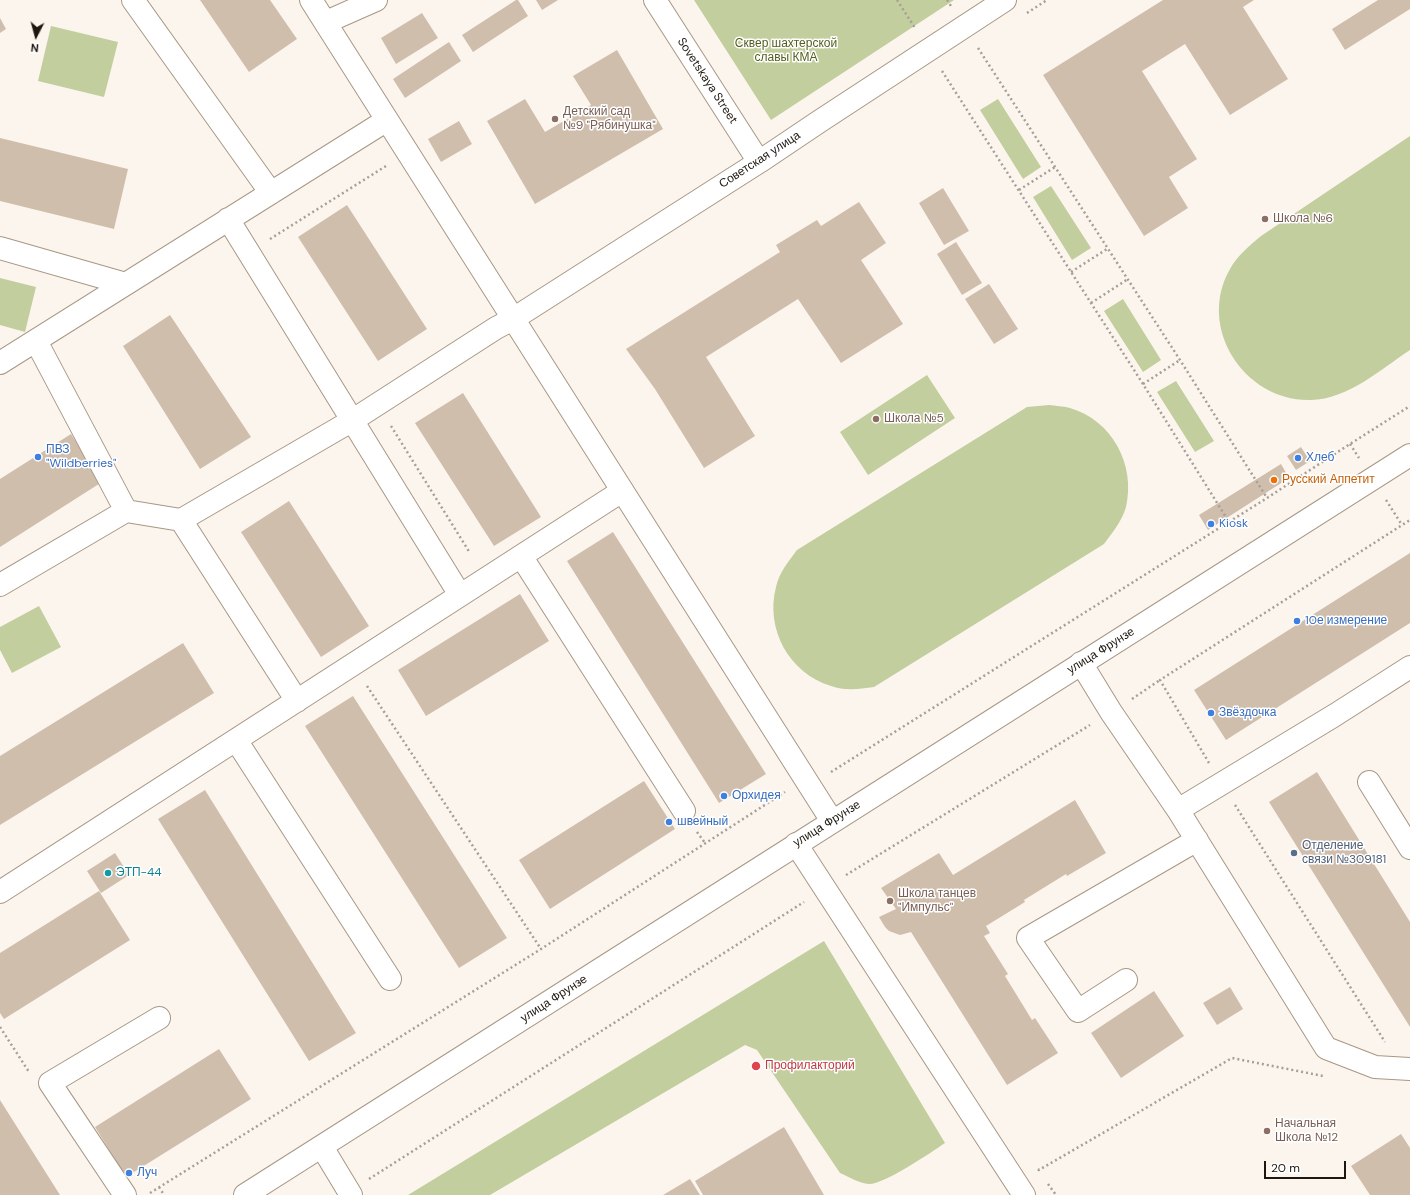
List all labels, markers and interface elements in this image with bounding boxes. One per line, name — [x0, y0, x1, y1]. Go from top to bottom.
north arrow — [16, 16, 56, 56]
street label: Sovetskaya Street — [674, 35, 740, 127]
park label: Сквер шахтерской славы КМА — [735, 37, 837, 65]
text: N — [30, 41, 39, 55]
place label: Детский сад №9 "Рябинушка" — [563, 105, 656, 133]
marker: Детский сад №9 "Рябинушка" — [550, 114, 560, 124]
street label: Советская улица — [717, 128, 803, 192]
place label: Школа №6 — [1273, 212, 1333, 226]
marker: Школа №6 — [1260, 214, 1270, 224]
place label: Школа №5 — [884, 412, 944, 426]
marker: Школа №5 — [871, 414, 881, 424]
place label: ПВЗ "Wildberries" — [46, 443, 117, 471]
place label: Хлеб — [1306, 451, 1334, 465]
marker: ПВЗ "Wildberries" — [33, 452, 43, 462]
marker: Хлеб — [1293, 453, 1303, 463]
place label: Русский Аппетит — [1282, 473, 1375, 487]
marker: Русский Аппетит — [1269, 475, 1279, 485]
place label: Kiosk — [1219, 517, 1248, 531]
marker: Kiosk — [1206, 519, 1216, 529]
place label: 10е измерение — [1305, 614, 1387, 628]
marker: 10е измерение — [1292, 616, 1302, 626]
street label: улица Фрунзе — [1065, 625, 1137, 677]
place label: Звёздочка — [1219, 706, 1276, 720]
marker: Звёздочка — [1206, 708, 1216, 718]
place label: Орхидея — [732, 789, 781, 803]
marker: Орхидея — [719, 791, 729, 801]
street label: улица Фрунзе — [791, 798, 863, 850]
place label: швейный — [677, 815, 728, 829]
marker: швейный — [664, 817, 674, 827]
place label: Отделение связи №309181 — [1302, 839, 1386, 867]
marker: Отделение связи №309181 — [1289, 848, 1299, 858]
place label: ЭТП-44 — [116, 866, 162, 880]
marker: ЭТП-44 — [103, 868, 113, 878]
place label: Школа танцев "Импульс" — [898, 887, 976, 915]
marker: Школа танцев "Импульс" — [885, 896, 895, 906]
street label: улица Фрунзе — [518, 972, 590, 1026]
place label: Профилакторий — [765, 1059, 855, 1073]
marker: Профилакторий — [750, 1060, 762, 1072]
place label: Начальная Школа №12 — [1275, 1117, 1338, 1145]
marker: Начальная Школа №12 — [1262, 1126, 1272, 1136]
scale bar — [1266, 1153, 1348, 1179]
text: 20 m — [1271, 1160, 1300, 1176]
place label: Луч — [137, 1166, 157, 1180]
marker: Луч — [124, 1168, 134, 1178]

